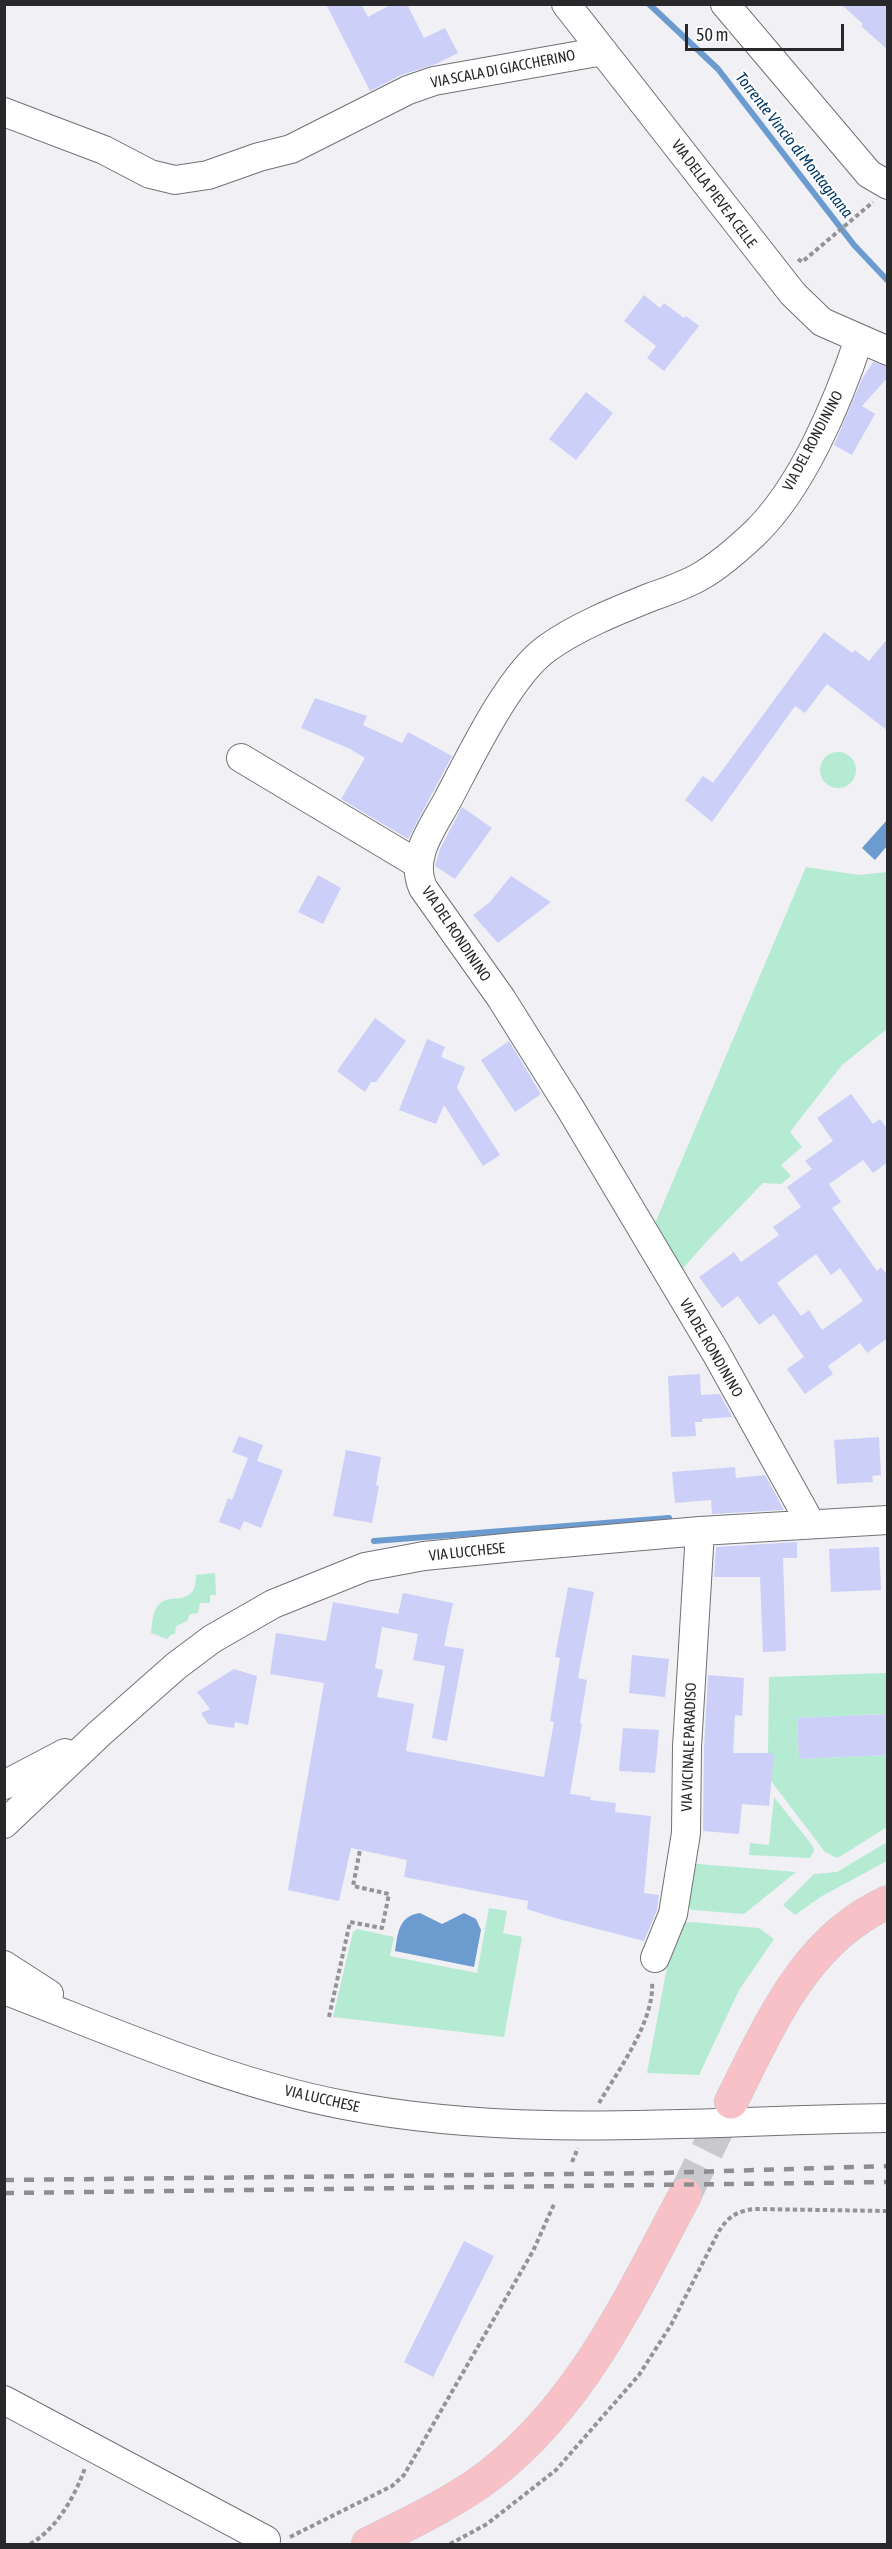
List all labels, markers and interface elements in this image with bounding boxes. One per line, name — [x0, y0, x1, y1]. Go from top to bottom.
scale bar — [688, 12, 847, 50]
text: 50 m — [696, 24, 728, 45]
street label: VIA SCALA DI GIACCHERINO — [429, 46, 577, 92]
water label: Torrente Vincio di Montagnana — [731, 68, 857, 222]
street label: VIA DELLA PIEVE A CELLE — [668, 137, 760, 251]
street label: VIA DEL RONDININO — [779, 388, 847, 494]
street label: VIA DEL RONDININO — [418, 883, 494, 985]
street label: VIA DEL RONDININO — [676, 1296, 746, 1400]
street label: VIA LUCCHESE — [428, 1539, 506, 1565]
street label: VIA VICINALE PARADISO — [678, 1682, 700, 1812]
street label: VIA LUCCHESE — [283, 2082, 361, 2116]

